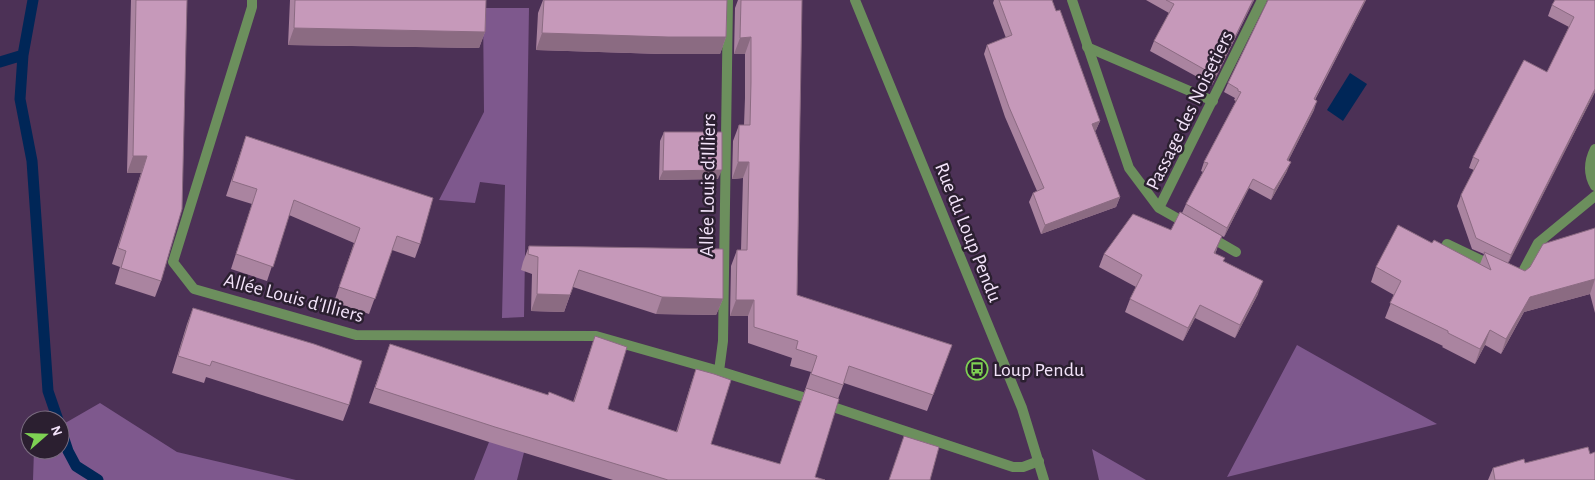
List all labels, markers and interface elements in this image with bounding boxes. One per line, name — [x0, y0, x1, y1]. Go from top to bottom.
street label: Passage des Noisetiers — [1143, 28, 1237, 193]
street label: Allée Louis d'Illiers — [697, 113, 719, 257]
street label: Rue du Loup Pendu — [931, 160, 1005, 305]
street label: Allée Louis d'Illiers — [222, 270, 366, 326]
bus stop icon: Loup Pendu — [965, 357, 989, 381]
place label: Loup Pendu — [993, 360, 1084, 380]
north arrow — [20, 410, 70, 460]
text: N — [48, 424, 65, 438]

